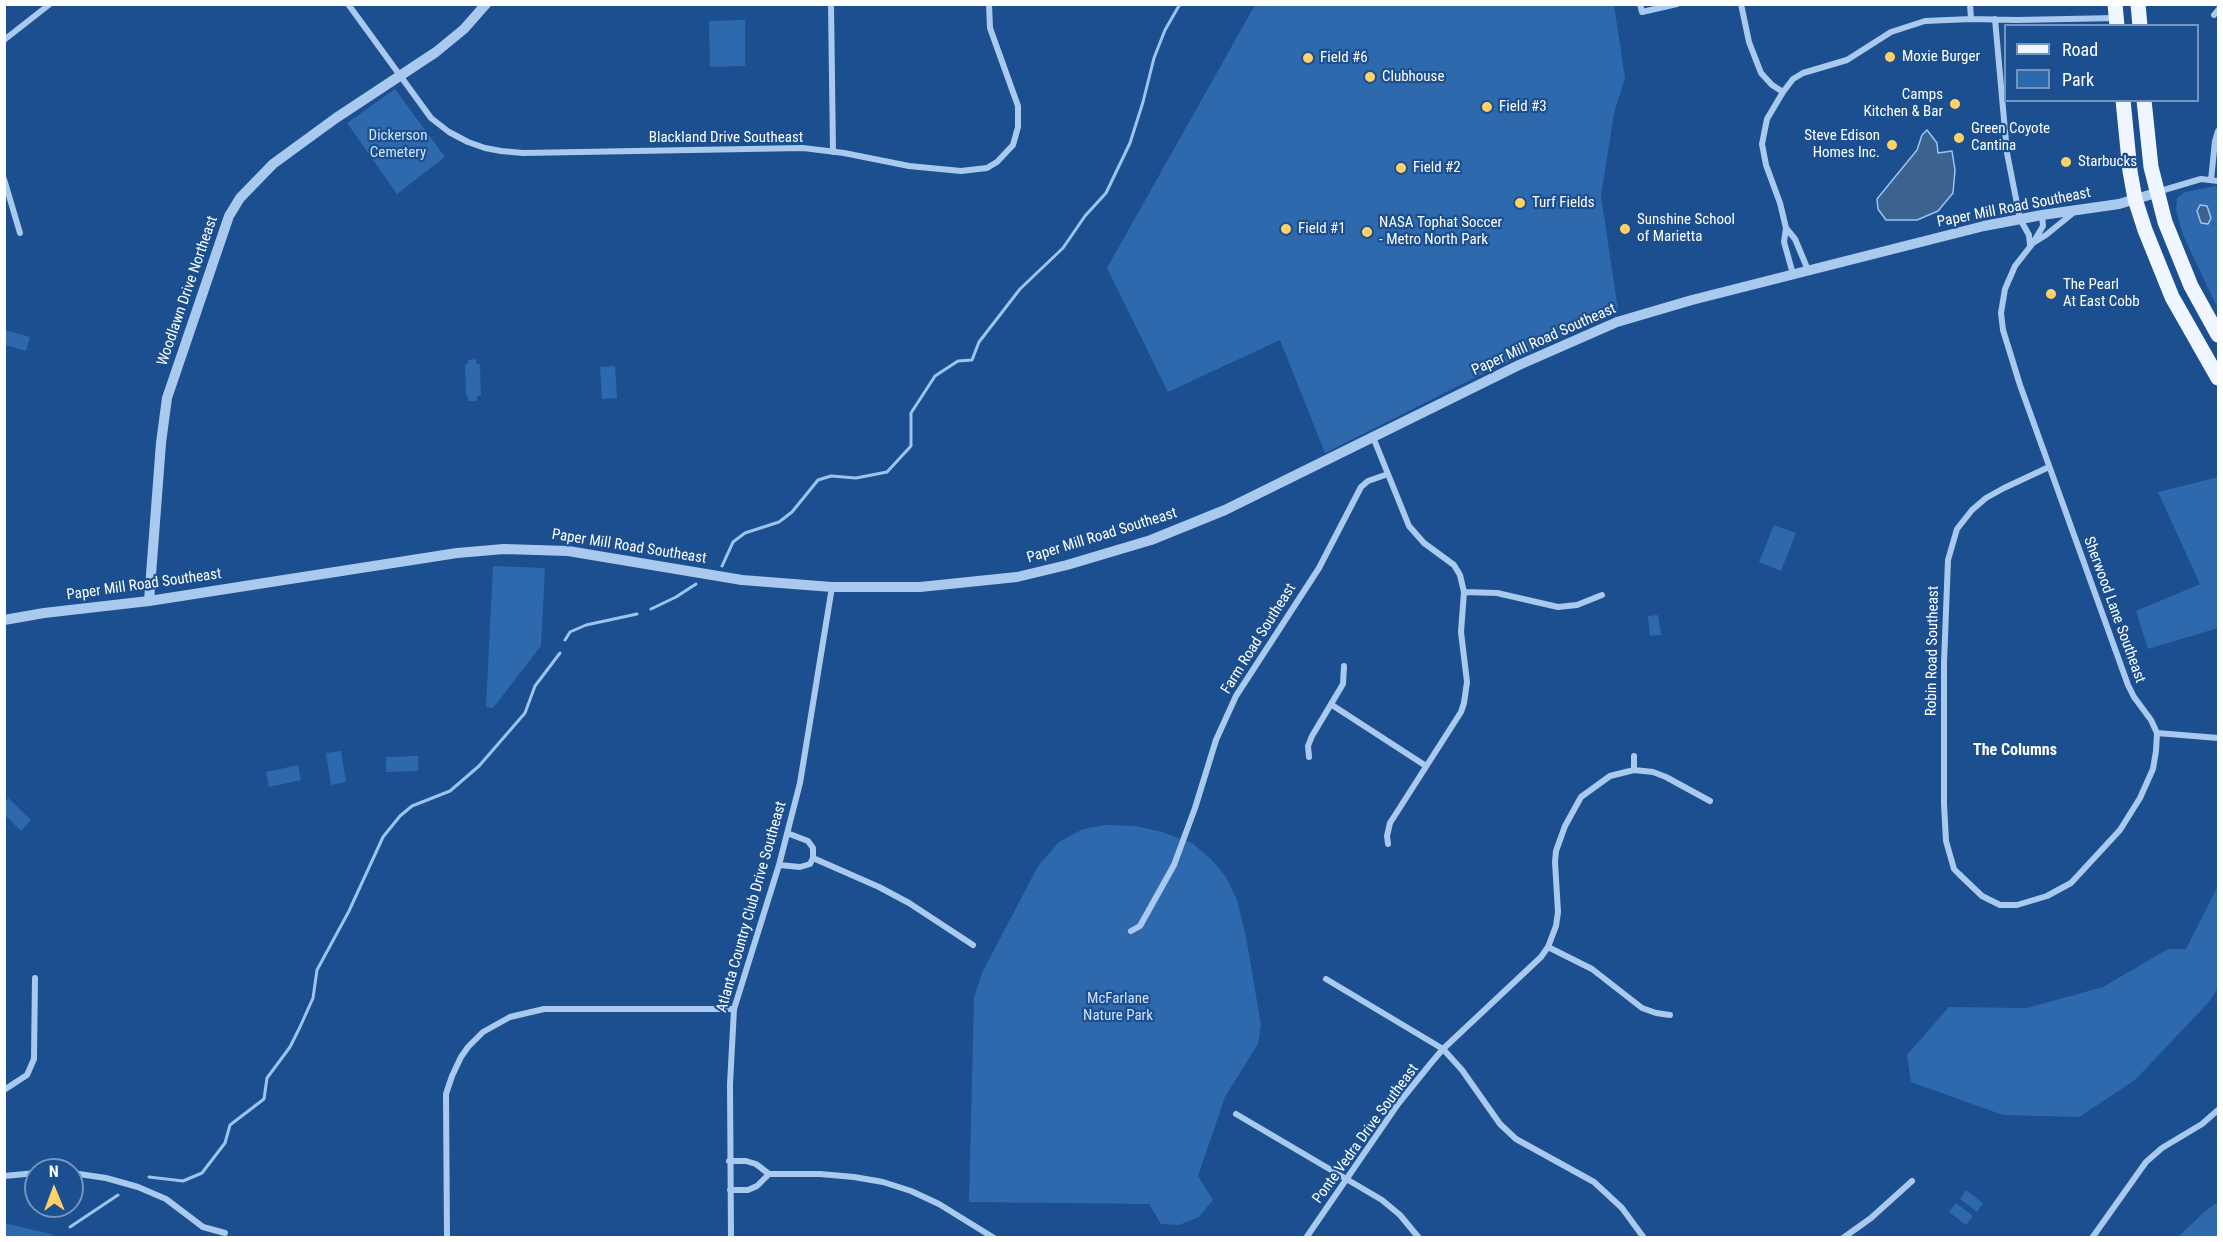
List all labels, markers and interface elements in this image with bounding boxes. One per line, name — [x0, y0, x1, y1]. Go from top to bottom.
legend — [2004, 24, 2199, 102]
text: Road — [2062, 39, 2098, 60]
place label: Moxie Burger — [1902, 48, 1980, 66]
place label: Field #6 — [1320, 49, 1368, 67]
marker: Moxie Burger — [1883, 50, 1897, 64]
marker: Field #6 — [1301, 51, 1315, 65]
place label: Clubhouse — [1382, 68, 1444, 86]
text: Park — [2062, 69, 2094, 90]
marker: Clubhouse — [1363, 70, 1377, 84]
place label: Camps Kitchen & Bar — [1863, 86, 1943, 121]
marker: Camps Kitchen & Bar — [1948, 97, 1962, 111]
place label: Field #3 — [1499, 98, 1547, 116]
marker: Field #3 — [1480, 100, 1494, 114]
place label: Green Coyote Cantina — [1971, 120, 2050, 155]
park label: Dickerson Cemetery — [369, 127, 427, 162]
place label: Steve Edison Homes Inc. — [1804, 127, 1880, 162]
street label: Blackland Drive Southeast — [649, 129, 803, 147]
marker: Green Coyote Cantina — [1952, 131, 1966, 145]
marker: Steve Edison Homes Inc. — [1885, 138, 1899, 152]
place label: Starbucks — [2078, 153, 2137, 171]
marker: Starbucks — [2059, 155, 2073, 169]
place label: Field #2 — [1413, 159, 1461, 177]
marker: Field #2 — [1394, 161, 1408, 175]
street label: Paper Mill Road Southeast — [1936, 184, 2092, 232]
place label: Turf Fields — [1532, 194, 1595, 212]
marker: Turf Fields — [1513, 196, 1527, 210]
place label: Sunshine School of Marietta — [1637, 211, 1735, 246]
street label: Woodlawn Drive Northeast — [154, 214, 222, 368]
place label: NASA Tophat Soccer - Metro North Park — [1379, 214, 1502, 249]
place label: Field #1 — [1298, 220, 1346, 238]
marker: Field #1 — [1279, 222, 1293, 236]
marker: Sunshine School of Marietta — [1618, 222, 1632, 236]
marker: NASA Tophat Soccer - Metro North Park — [1360, 225, 1374, 239]
place label: The Pearl At East Cobb — [2063, 276, 2140, 311]
marker: The Pearl At East Cobb — [2044, 287, 2058, 301]
street label: Paper Mill Road Southeast — [1469, 300, 1619, 380]
street label: Paper Mill Road Southeast — [1025, 505, 1179, 567]
street label: Paper Mill Road Southeast — [550, 526, 708, 568]
street label: Sherwood Lane Southeast — [2079, 534, 2149, 686]
street label: Paper Mill Road Southeast — [65, 565, 223, 605]
street label: Farm Road Southeast — [1218, 580, 1300, 698]
street label: Robin Road Southeast — [1923, 586, 1943, 716]
district label: The Columns — [1973, 741, 2057, 761]
street label: Atlanta Country Club Drive Southeast — [713, 800, 791, 1014]
park label: McFarlane Nature Park — [1083, 990, 1153, 1025]
street label: Ponte Vedra Drive Southeast — [1309, 1061, 1423, 1207]
north arrow — [24, 1158, 84, 1218]
text: N — [49, 1162, 59, 1181]

